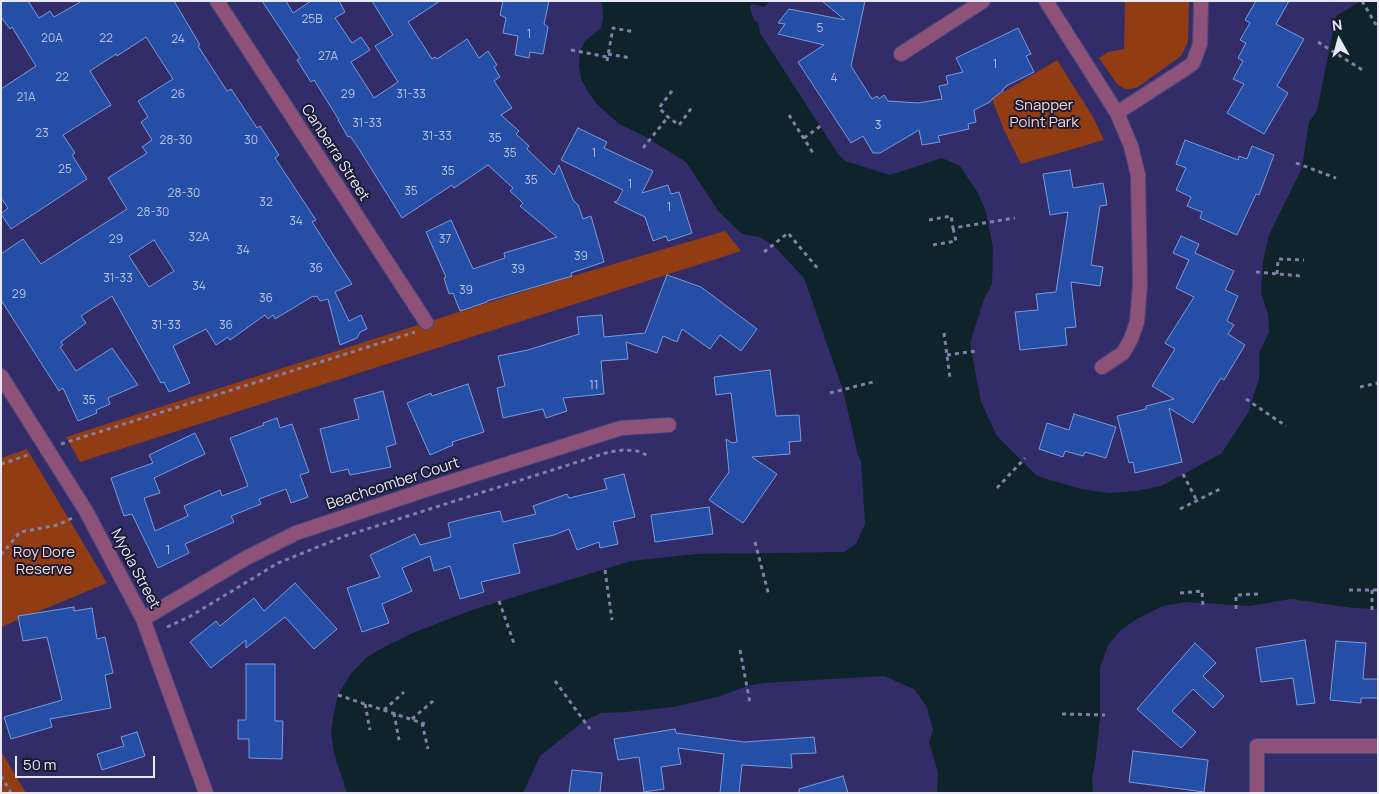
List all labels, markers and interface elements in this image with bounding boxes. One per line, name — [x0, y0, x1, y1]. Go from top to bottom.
house number: 25B — [301, 13, 323, 27]
north arrow — [1314, 15, 1364, 65]
text: N — [1331, 15, 1343, 35]
house number: 5 — [817, 22, 823, 36]
house number: 1 — [527, 28, 531, 42]
house number: 20A — [41, 32, 63, 46]
house number: 22 — [99, 32, 113, 46]
house number: 24 — [171, 33, 185, 47]
house number: 27A — [318, 50, 338, 64]
house number: 1 — [993, 58, 997, 72]
house number: 22 — [55, 71, 69, 85]
house number: 4 — [830, 72, 838, 86]
house number: 26 — [171, 88, 185, 102]
house number: 29 — [341, 88, 355, 102]
house number: 31-33 — [396, 88, 426, 102]
house number: 21A — [16, 91, 36, 105]
park label: Snapper Point Park — [1009, 97, 1079, 132]
street label: Canberra Street — [297, 101, 373, 205]
house number: 31-33 — [352, 117, 382, 131]
house number: 3 — [875, 119, 881, 133]
house number: 23 — [35, 127, 49, 141]
house number: 31-33 — [422, 130, 452, 144]
house number: 35 — [488, 132, 502, 146]
house number: 28-30 — [160, 134, 192, 148]
house number: 30 — [244, 134, 258, 148]
house number: 35 — [503, 147, 517, 161]
house number: 1 — [592, 147, 596, 161]
house number: 25 — [58, 163, 72, 177]
house number: 35 — [441, 165, 455, 179]
house number: 35 — [524, 174, 538, 188]
house number: 1 — [628, 178, 632, 192]
house number: 35 — [404, 185, 418, 199]
house number: 28-30 — [168, 187, 200, 201]
house number: 32 — [259, 196, 273, 210]
house number: 1 — [667, 201, 671, 215]
house number: 28-30 — [137, 206, 169, 220]
house number: 34 — [289, 215, 303, 229]
house number: 32A — [189, 231, 209, 245]
house number: 29 — [109, 233, 123, 247]
house number: 37 — [439, 233, 451, 247]
house number: 34 — [236, 244, 250, 258]
house number: 39 — [574, 250, 588, 264]
house number: 36 — [309, 262, 323, 276]
house number: 39 — [511, 263, 525, 277]
house number: 31-33 — [103, 272, 133, 286]
house number: 34 — [192, 280, 206, 294]
house number: 39 — [459, 284, 473, 298]
house number: 29 — [12, 288, 26, 302]
house number: 36 — [259, 292, 273, 306]
house number: 31-33 — [151, 319, 181, 333]
house number: 36 — [219, 319, 233, 333]
house number: 11 — [589, 379, 599, 393]
house number: 35 — [82, 394, 96, 408]
street label: Beachcomber Court — [324, 454, 462, 514]
street label: Myola Street — [106, 526, 164, 612]
park label: Roy Dore Reserve — [13, 544, 75, 579]
house number: 1 — [166, 544, 170, 558]
scale bar — [18, 746, 158, 778]
text: 50 m — [23, 754, 57, 775]

